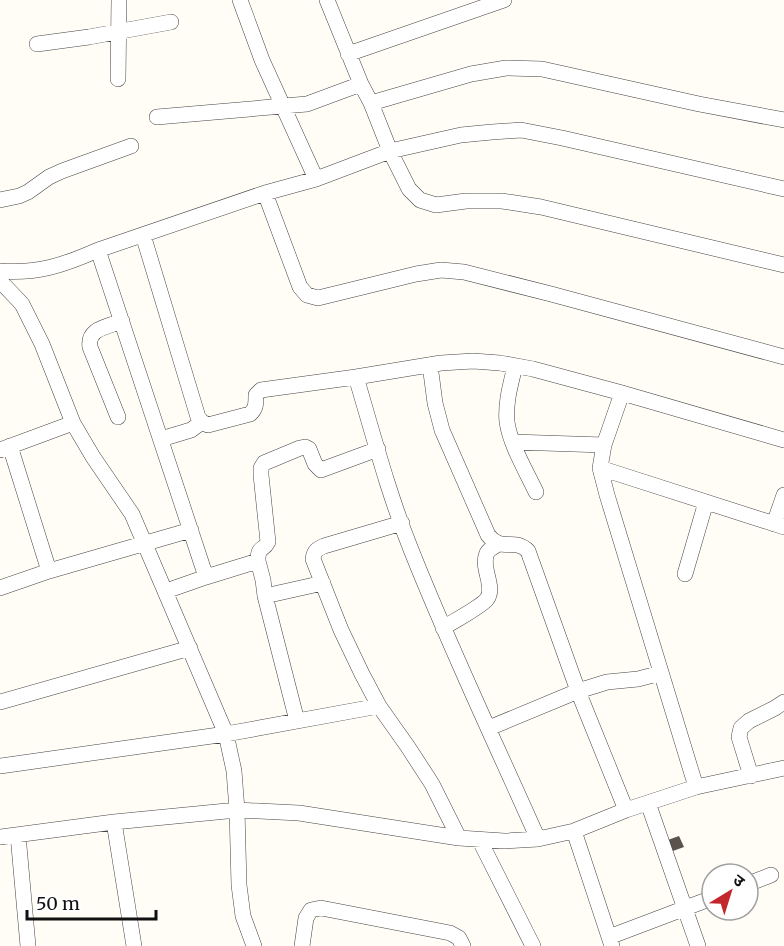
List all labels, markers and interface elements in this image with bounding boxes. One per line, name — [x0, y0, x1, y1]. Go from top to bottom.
north arrow — [700, 862, 760, 922]
text: उ — [729, 869, 750, 891]
scale bar — [27, 883, 156, 921]
text: 50 m — [36, 892, 80, 915]

